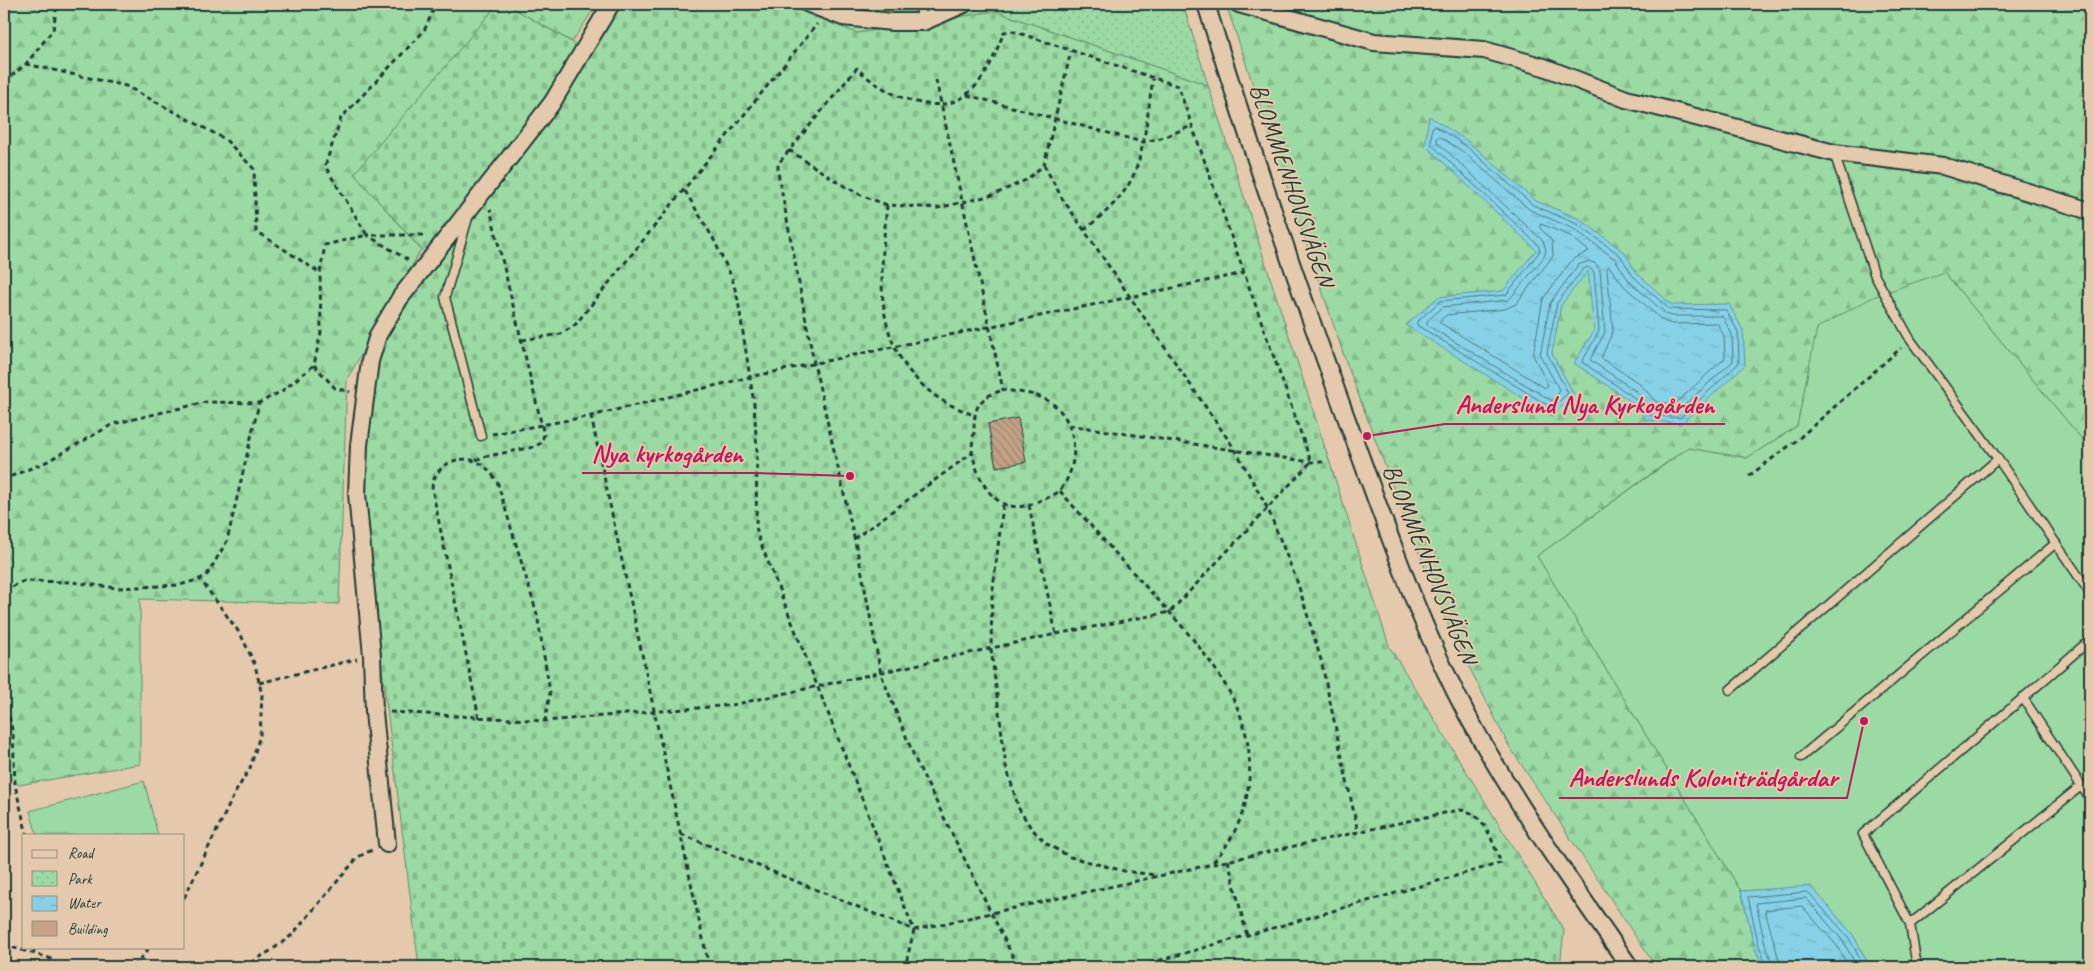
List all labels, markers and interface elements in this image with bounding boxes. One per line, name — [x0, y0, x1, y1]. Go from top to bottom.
street label: BLOMMENHOVSVÄGEN — [1242, 79, 1343, 294]
callout: Anderslund Nya Kyrkogården — [1445, 383, 1725, 424]
text: Anderslund Nya Kyrkogården — [1456, 388, 1716, 421]
callout: Nya kyrkogården — [582, 432, 753, 473]
text: Nya kyrkogården — [591, 437, 745, 470]
street label: BLOMMENHOVSVÄGEN — [1375, 459, 1486, 672]
callout: Anderslunds Koloniträdgårdar — [1559, 757, 1847, 798]
text: Anderslunds Koloniträdgårdar — [1569, 761, 1840, 794]
legend — [22, 834, 185, 948]
text: Road — [68, 844, 95, 863]
text: Park — [68, 870, 93, 889]
text: Water — [68, 894, 102, 913]
text: Building — [68, 920, 108, 939]

